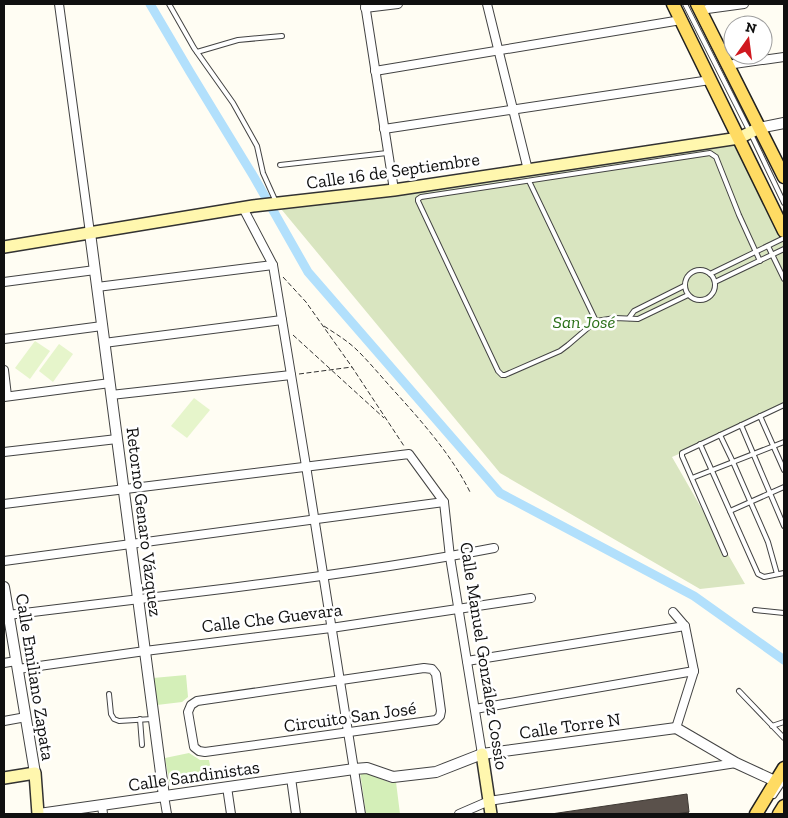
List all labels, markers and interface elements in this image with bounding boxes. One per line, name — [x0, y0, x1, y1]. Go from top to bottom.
north arrow — [723, 15, 773, 65]
text: N — [744, 18, 759, 37]
street label: Calle 16 de Septiembre — [305, 148, 481, 194]
park label: San José — [553, 311, 616, 333]
street label: Retorno Genaro Vázquez — [121, 426, 167, 618]
street label: Calle Manuel González Cossío — [455, 541, 513, 771]
street label: Calle Emiliano Zapata — [11, 592, 59, 762]
street label: Calle Che Guevara — [200, 598, 344, 638]
street label: Circuito San José — [282, 697, 418, 737]
street label: Calle Torre N — [518, 708, 622, 744]
street label: Calle Sandinistas — [127, 756, 261, 796]

